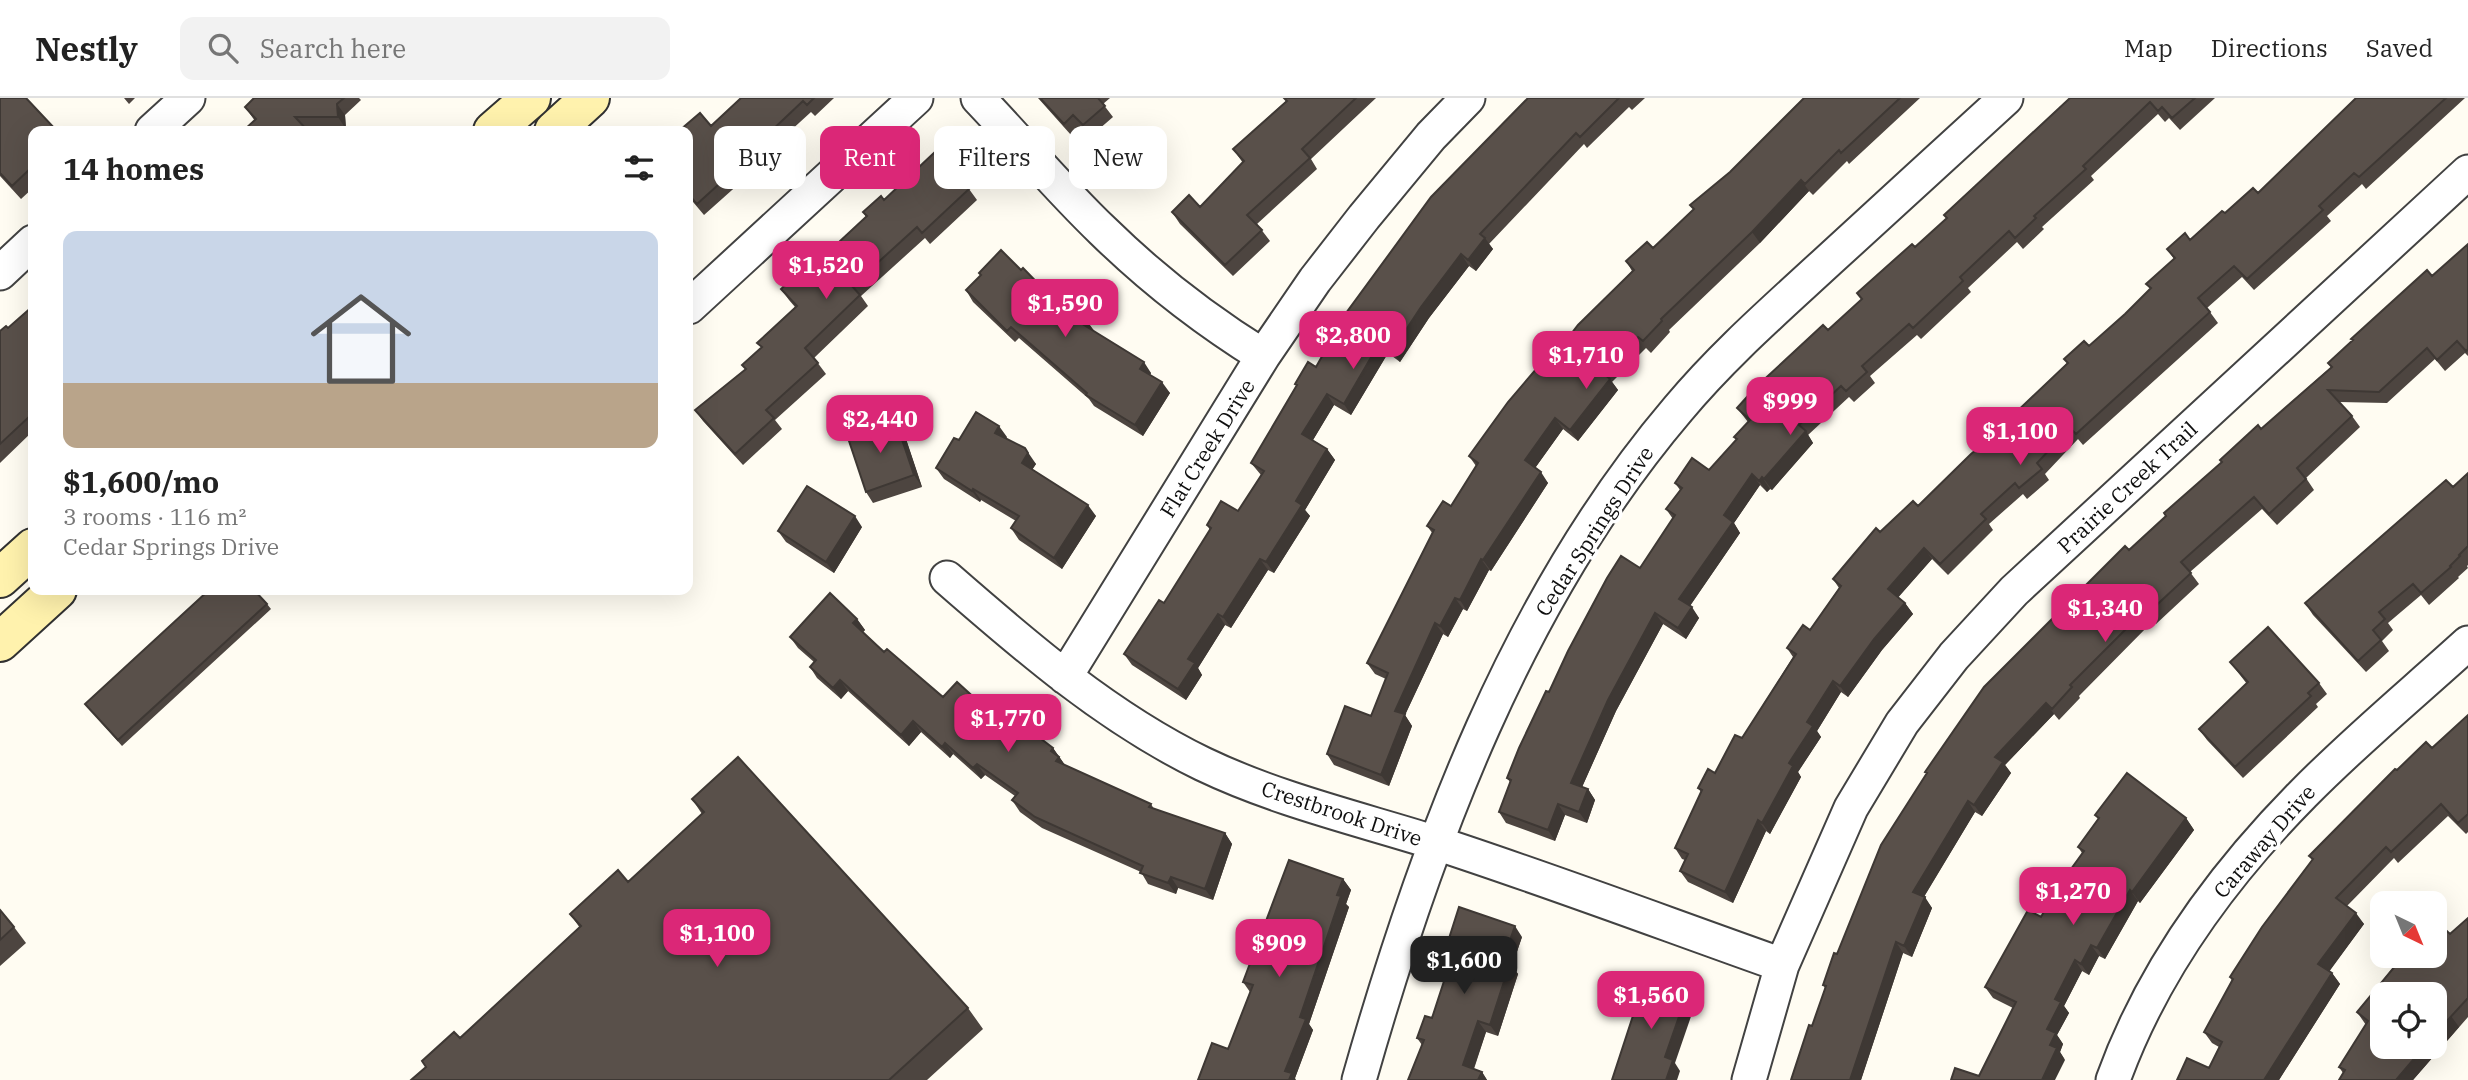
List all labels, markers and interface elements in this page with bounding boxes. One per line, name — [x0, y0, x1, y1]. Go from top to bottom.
search box — [180, 17, 670, 80]
text: Nestly — [35, 27, 138, 70]
icon: search — [204, 29, 242, 67]
text: Search here — [260, 31, 406, 65]
text: Map — [2124, 32, 2173, 64]
text: Directions — [2211, 32, 2328, 64]
text: Saved — [2366, 32, 2433, 64]
chip: Buy — [714, 126, 806, 189]
chip: Rent — [820, 126, 920, 189]
chip: Filters — [934, 126, 1055, 189]
chip: New — [1069, 126, 1167, 189]
text: 14 homes — [63, 149, 204, 188]
icon: filters — [620, 149, 658, 187]
pin: $1,520 — [769, 242, 883, 301]
text: $1,520 — [788, 249, 864, 279]
icon: home — [298, 276, 424, 402]
pin: $1,590 — [1008, 280, 1122, 339]
text: $1,590 — [1027, 287, 1103, 317]
pin: $2,800 — [1296, 312, 1410, 371]
text: $2,800 — [1315, 319, 1391, 349]
pin: $1,710 — [1529, 331, 1643, 391]
text: $1,710 — [1548, 339, 1624, 369]
street label: Flat Creek Drive — [1153, 373, 1261, 523]
pin: $999 — [1749, 378, 1831, 437]
text: $999 — [1762, 385, 1818, 415]
pin: $2,440 — [823, 396, 937, 455]
text: $2,440 — [842, 403, 918, 433]
pin: $1,100 — [1963, 408, 2077, 467]
text: $1,100 — [1982, 415, 2058, 445]
street label: Prairie Creek Trail — [2051, 415, 2203, 559]
street label: Cedar Springs Drive — [1529, 441, 1659, 621]
text: $1,600/mo — [63, 462, 219, 501]
text: 3 rooms · 116 m² — [63, 501, 246, 531]
text: Cedar Springs Drive — [63, 531, 279, 561]
pin: $1,340 — [2048, 584, 2162, 644]
text: $1,340 — [2067, 592, 2143, 622]
pin: $1,770 — [951, 694, 1065, 754]
text: $1,770 — [970, 702, 1046, 732]
street label: Crestbrook Drive — [1258, 774, 1426, 852]
street label: Caraway Drive — [2207, 778, 2321, 904]
pin: $1,270 — [2016, 868, 2130, 927]
text: $1,270 — [2035, 875, 2111, 905]
north arrow — [2370, 891, 2446, 968]
map controls — [2370, 891, 2447, 1059]
pin: $1,100 — [660, 910, 774, 969]
text: $1,100 — [679, 917, 755, 947]
pin: $909 — [1238, 920, 1320, 979]
text: $909 — [1251, 927, 1307, 957]
pin: $1,600 — [1407, 936, 1521, 996]
text: $1,600 — [1426, 944, 1502, 974]
pin: $1,560 — [1594, 972, 1708, 1031]
text: $1,560 — [1613, 979, 1689, 1009]
button: locate — [2370, 982, 2447, 1059]

